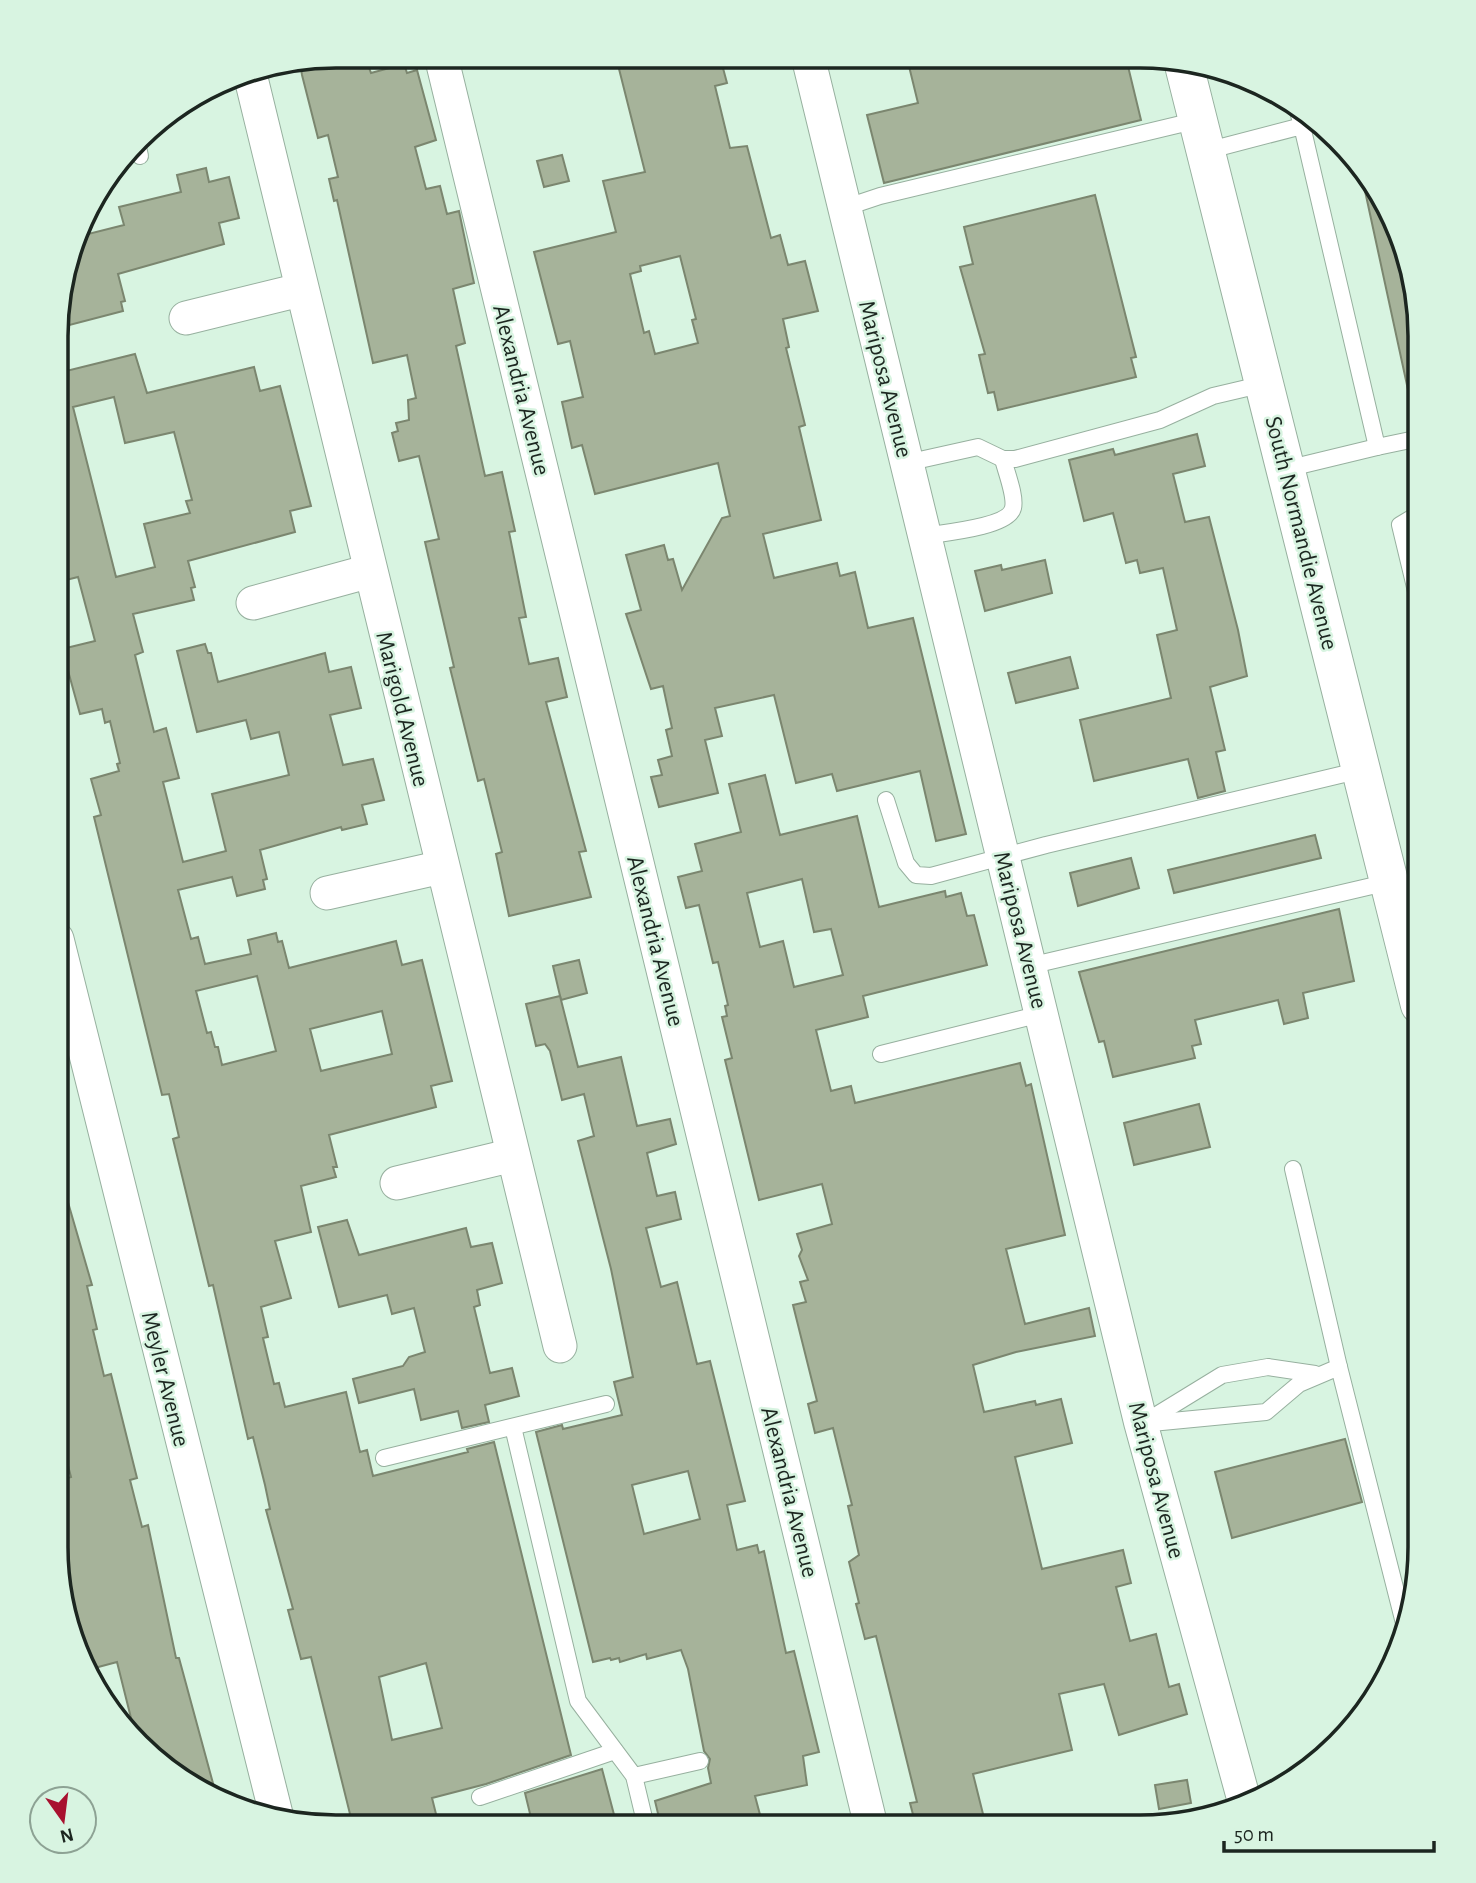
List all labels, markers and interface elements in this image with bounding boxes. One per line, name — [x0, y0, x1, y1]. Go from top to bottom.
street label: Mariposa Avenue — [854, 298, 916, 460]
street label: Alexandria Avenue — [488, 302, 554, 478]
street label: South Normandie Avenue — [1260, 414, 1342, 653]
street label: Marigold Avenue — [371, 629, 433, 789]
street label: Mariposa Avenue — [989, 849, 1051, 1011]
street label: Alexandria Avenue — [622, 853, 688, 1029]
street label: Meyler Avenue — [137, 1309, 193, 1449]
street label: Mariposa Avenue — [1124, 1399, 1188, 1561]
street label: Alexandria Avenue — [756, 1404, 822, 1580]
north arrow — [28, 1785, 98, 1855]
scale bar — [1224, 1810, 1434, 1854]
text: N — [58, 1824, 75, 1846]
text: 50 m — [1234, 1824, 1274, 1845]

